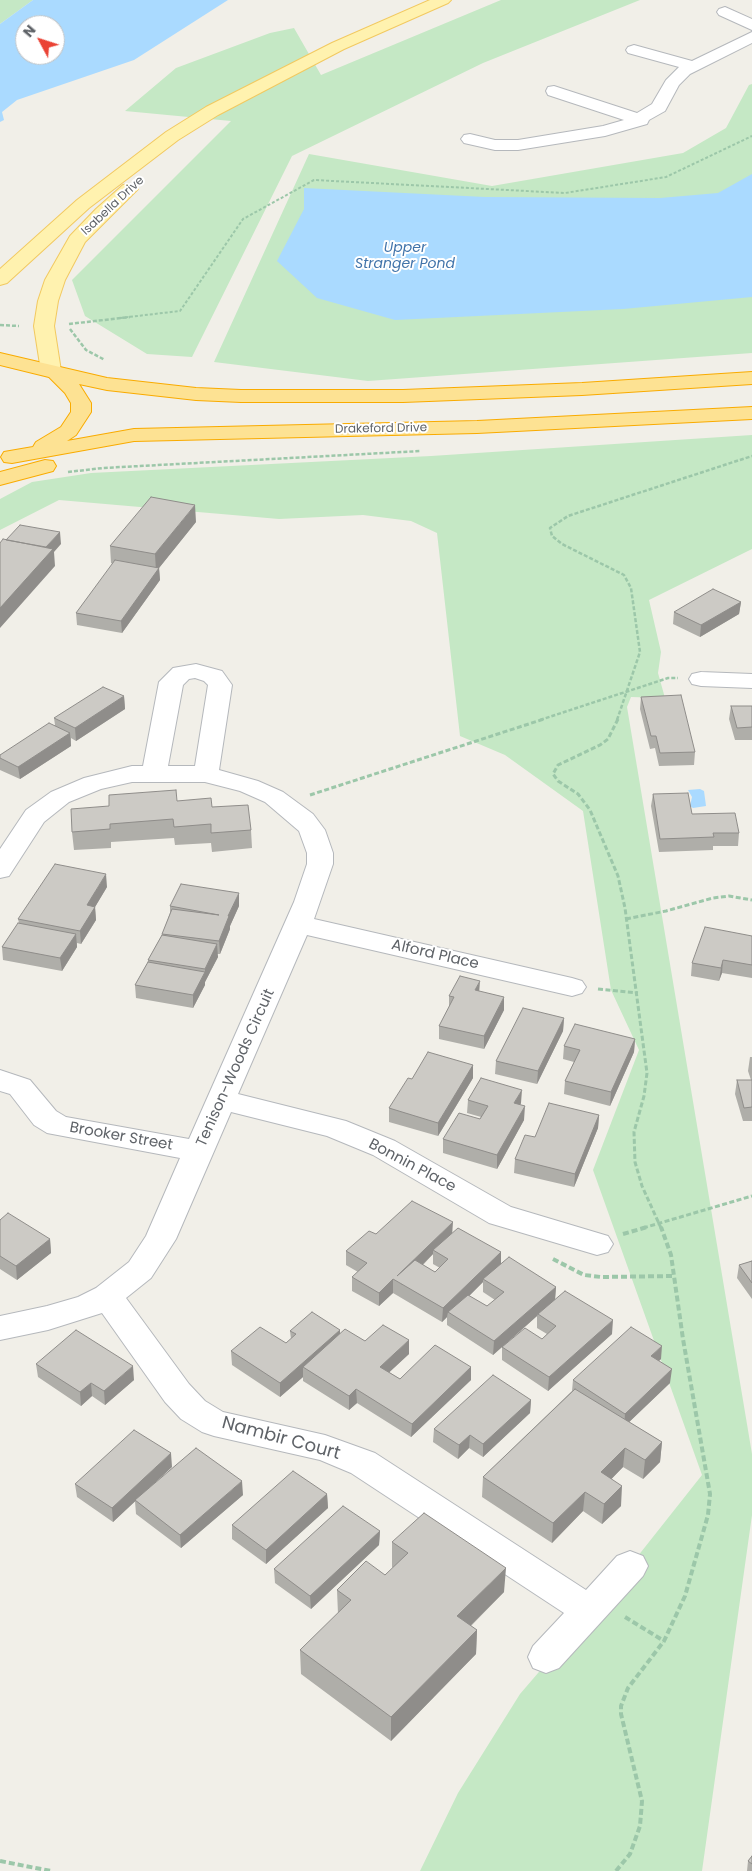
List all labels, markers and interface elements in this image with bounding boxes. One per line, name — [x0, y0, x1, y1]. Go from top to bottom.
north arrow — [15, 15, 65, 65]
text: N — [18, 21, 40, 41]
street label: Isabella Drive — [79, 173, 147, 239]
water label: Upper Stranger Pond — [355, 240, 455, 272]
street label: Drakeford Drive — [335, 421, 427, 437]
street label: Alford Place — [390, 936, 480, 974]
street label: Tenison-Woods Circuit — [193, 986, 279, 1150]
street label: Brooker Street — [68, 1119, 174, 1155]
street label: Bonnin Place — [365, 1135, 459, 1197]
street label: Nambir Court — [219, 1413, 343, 1465]

